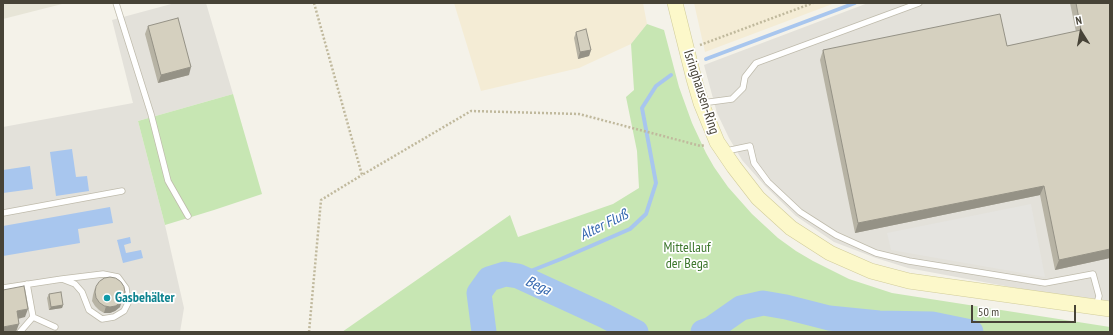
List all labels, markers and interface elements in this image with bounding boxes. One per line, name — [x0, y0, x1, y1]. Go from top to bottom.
north arrow — [1061, 12, 1101, 52]
text: N — [1074, 13, 1083, 28]
street label: Isringhausen-Ring — [679, 48, 723, 136]
water label: Alter Fluß — [577, 206, 631, 244]
park label: Mittellauf der Bega — [663, 240, 711, 272]
water label: Bega — [523, 272, 553, 300]
place label: Gasbehälter — [115, 290, 175, 306]
marker: Gasbehälter — [102, 293, 112, 303]
scale bar — [973, 297, 1078, 323]
text: 50 m — [978, 304, 999, 319]

